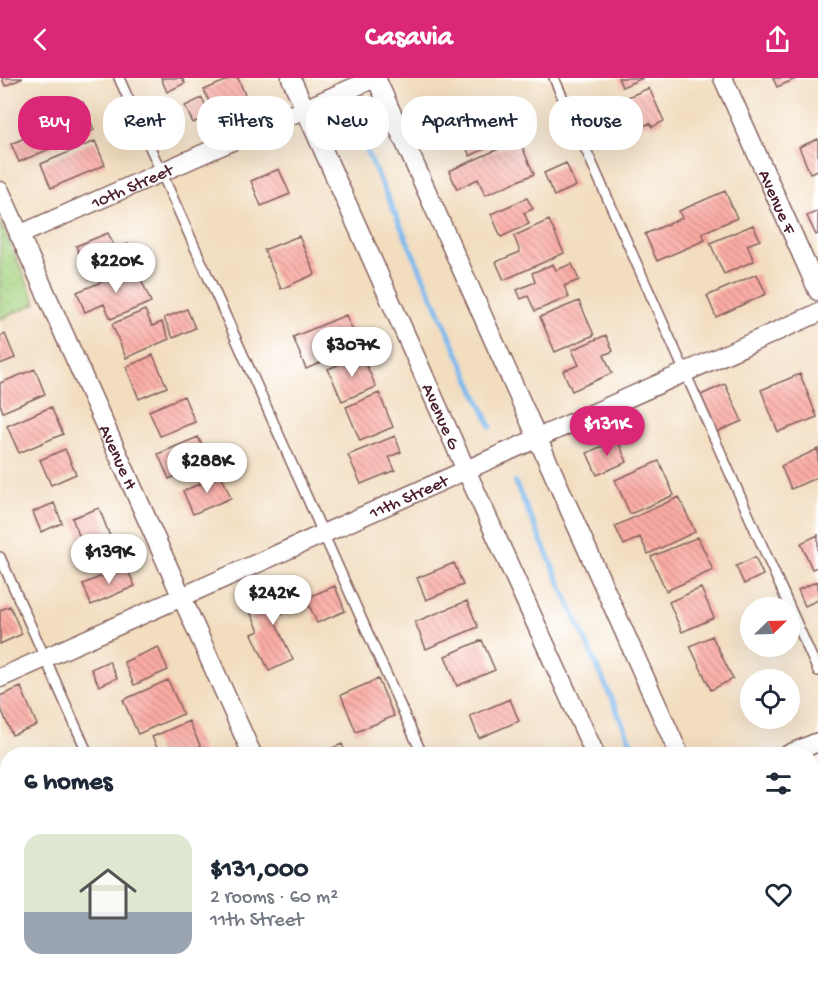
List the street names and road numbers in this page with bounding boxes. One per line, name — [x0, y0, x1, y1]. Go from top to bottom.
street label: 10th Street — [88, 160, 178, 215]
street label: Avenue F — [752, 167, 799, 238]
street label: Avenue G — [416, 381, 464, 454]
street label: Avenue H — [93, 422, 141, 494]
street label: 11th Street — [366, 471, 453, 525]

